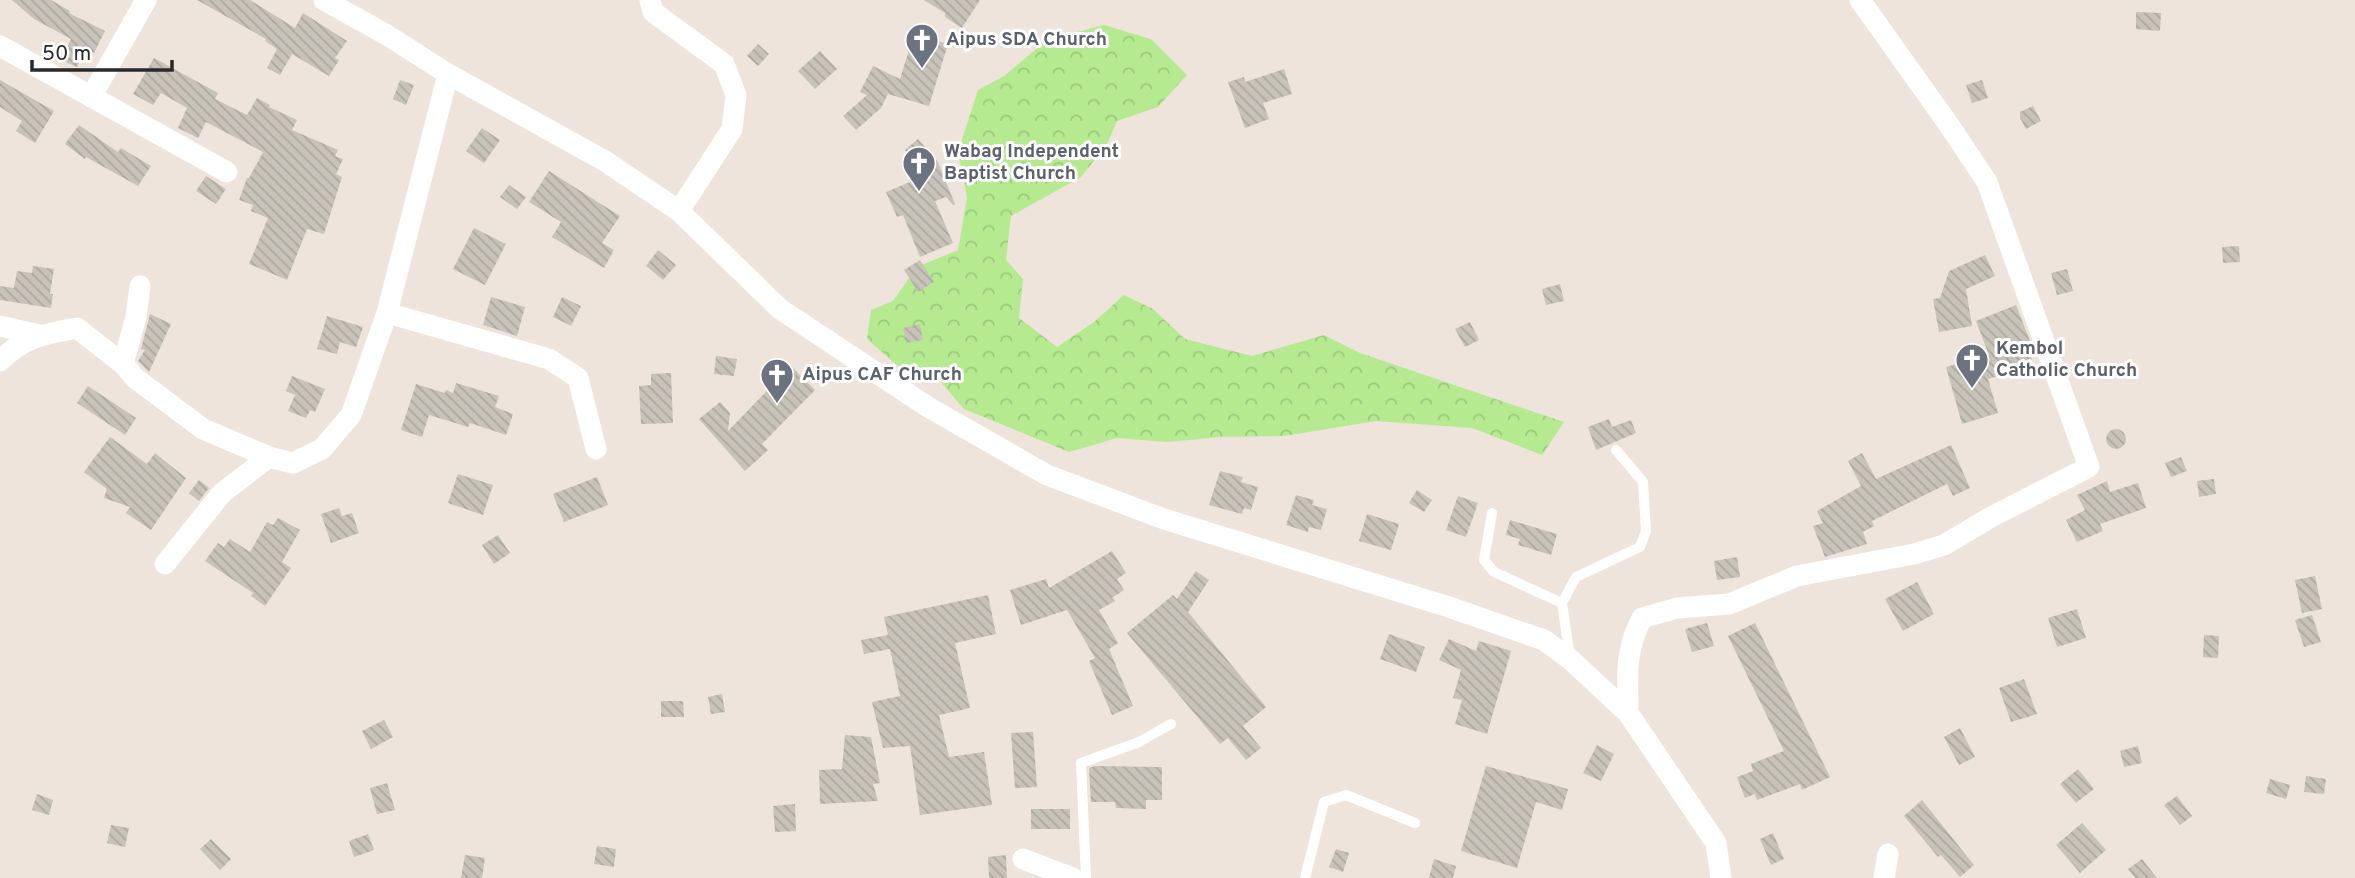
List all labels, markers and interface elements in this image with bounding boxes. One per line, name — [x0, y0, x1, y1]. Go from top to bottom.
church icon: Aipus SDA Church — [903, 21, 941, 70]
scale bar — [32, 28, 172, 72]
place label: Aipus SDA Church — [946, 28, 1107, 52]
text: 50 m — [42, 41, 91, 68]
place label: Wabag Independent Baptist Church — [944, 140, 1119, 186]
church icon: Wabag Independent Baptist Church — [900, 144, 938, 193]
place label: Kembol Catholic Church — [1996, 337, 2137, 383]
church icon: Kembol Catholic Church — [1953, 341, 1991, 390]
church icon: Aipus CAF Church — [758, 356, 796, 405]
place label: Aipus CAF Church — [802, 363, 962, 387]

